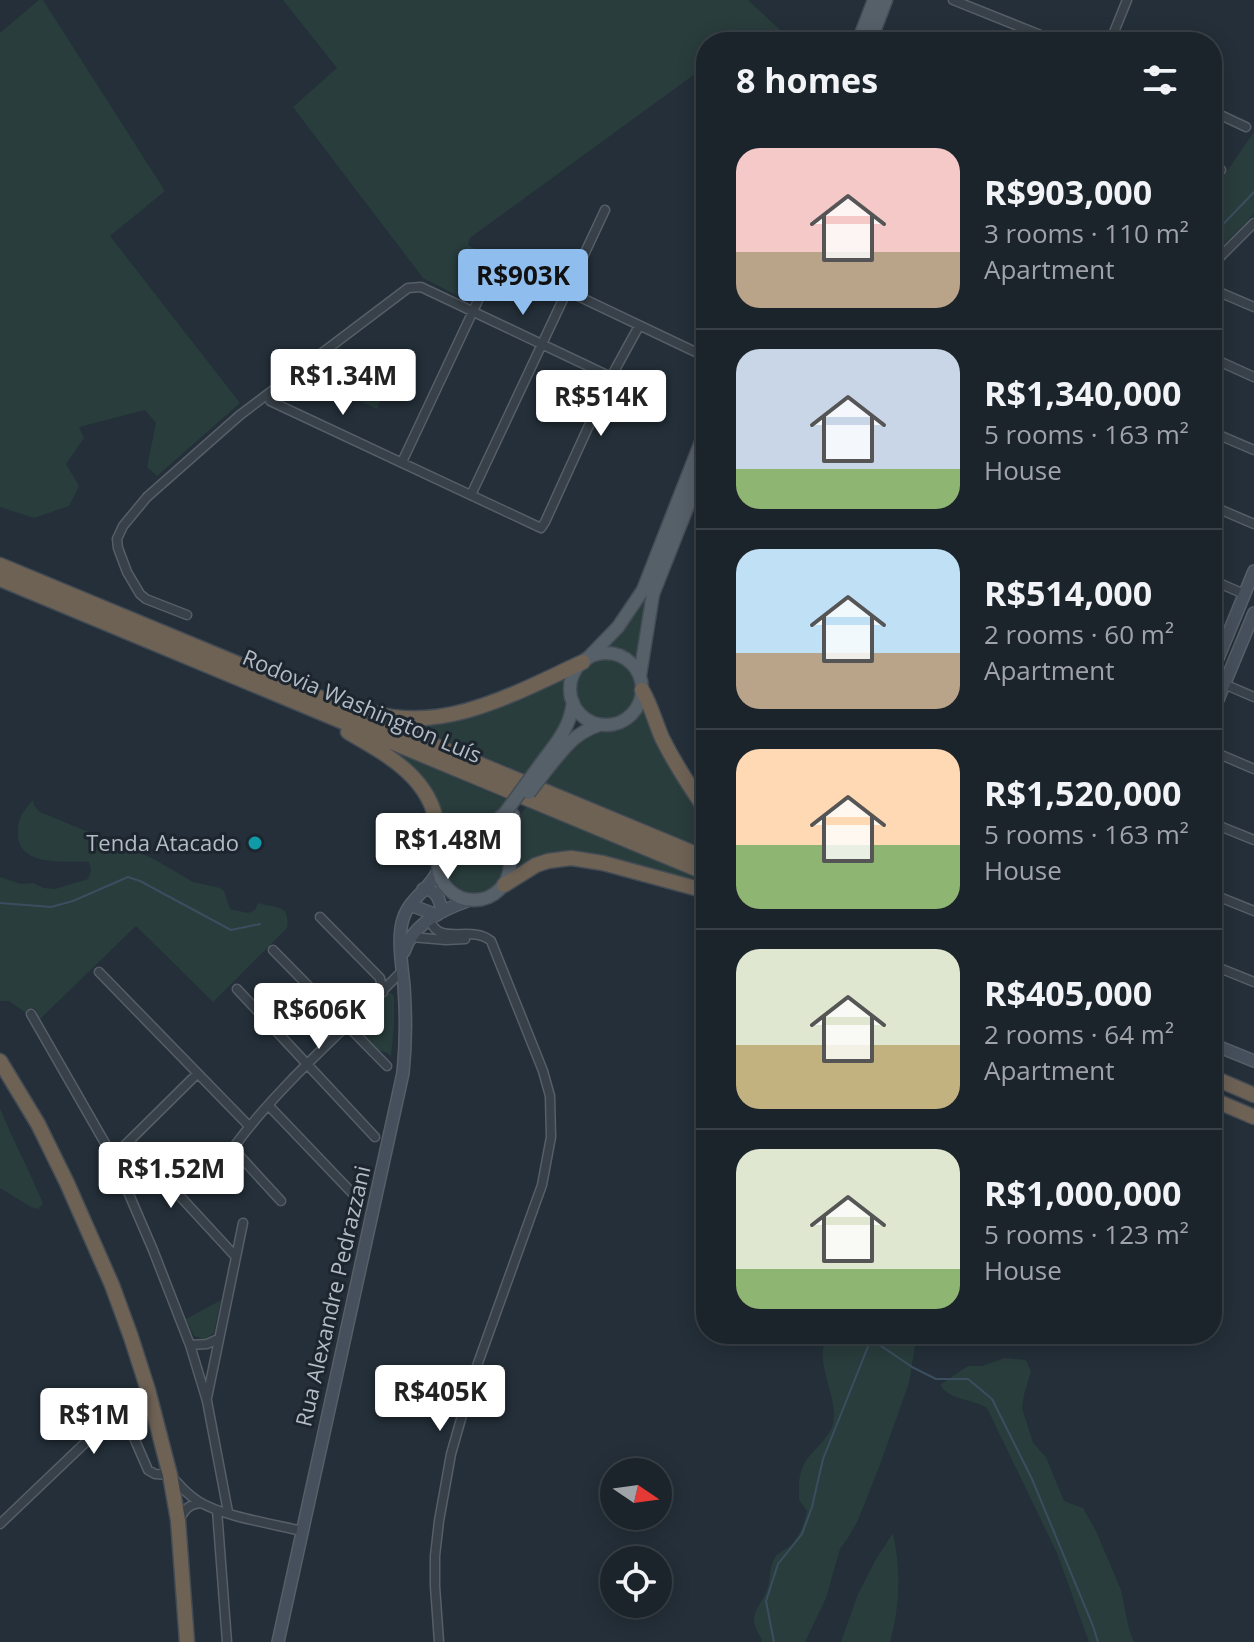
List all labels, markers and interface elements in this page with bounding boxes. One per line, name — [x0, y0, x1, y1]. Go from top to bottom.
text: 8 homes — [736, 57, 878, 103]
icon: filters — [1138, 58, 1182, 102]
text: R$903,000 — [984, 169, 1152, 215]
icon: home — [800, 180, 896, 276]
text: 3 rooms · 110 m² — [984, 215, 1189, 251]
pin: R$903K — [458, 249, 588, 317]
text: Apartment — [984, 251, 1115, 287]
text: R$903K — [476, 257, 570, 293]
pin: R$1.34M — [269, 349, 417, 417]
text: R$1.34M — [289, 357, 397, 393]
pin: R$514K — [536, 370, 666, 438]
text: R$1,340,000 — [984, 370, 1181, 416]
text: R$514K — [554, 378, 648, 414]
icon: home — [800, 381, 896, 477]
text: 5 rooms · 163 m² — [984, 416, 1189, 452]
text: House — [984, 452, 1062, 488]
text: R$514,000 — [984, 570, 1152, 616]
icon: home — [800, 581, 896, 677]
text: 2 rooms · 60 m² — [984, 616, 1174, 652]
street label: Rodovia Washington Luís — [238, 641, 486, 769]
text: Apartment — [984, 652, 1115, 688]
text: R$1,520,000 — [984, 770, 1181, 816]
icon: home — [800, 781, 896, 877]
pin: R$1.48M — [374, 813, 522, 881]
text: 5 rooms · 163 m² — [984, 816, 1189, 852]
text: R$1.48M — [394, 821, 502, 857]
place label: Tenda Atacado — [86, 827, 239, 857]
marker: Tenda Atacado — [246, 834, 264, 852]
text: House — [984, 852, 1062, 888]
text: R$405,000 — [984, 970, 1152, 1016]
icon: home — [800, 981, 896, 1077]
pin: R$606K — [254, 983, 384, 1051]
text: R$606K — [272, 991, 366, 1027]
text: 2 rooms · 64 m² — [984, 1016, 1174, 1052]
text: Apartment — [984, 1052, 1115, 1088]
pin: R$1.52M — [97, 1142, 245, 1210]
text: R$1.52M — [117, 1150, 225, 1186]
street label: Rua Alexandre Pedrazzani — [287, 1162, 377, 1429]
text: R$1,000,000 — [984, 1170, 1181, 1216]
icon: home — [800, 1181, 896, 1277]
text: 5 rooms · 123 m² — [984, 1216, 1189, 1252]
text: House — [984, 1252, 1062, 1288]
pin: R$405K — [375, 1365, 505, 1433]
text: R$405K — [393, 1373, 487, 1409]
pin: R$1M — [47, 1388, 141, 1456]
text: R$1M — [58, 1396, 130, 1432]
north arrow — [600, 1458, 672, 1530]
map controls — [600, 1458, 672, 1618]
button: locate — [600, 1546, 672, 1618]

